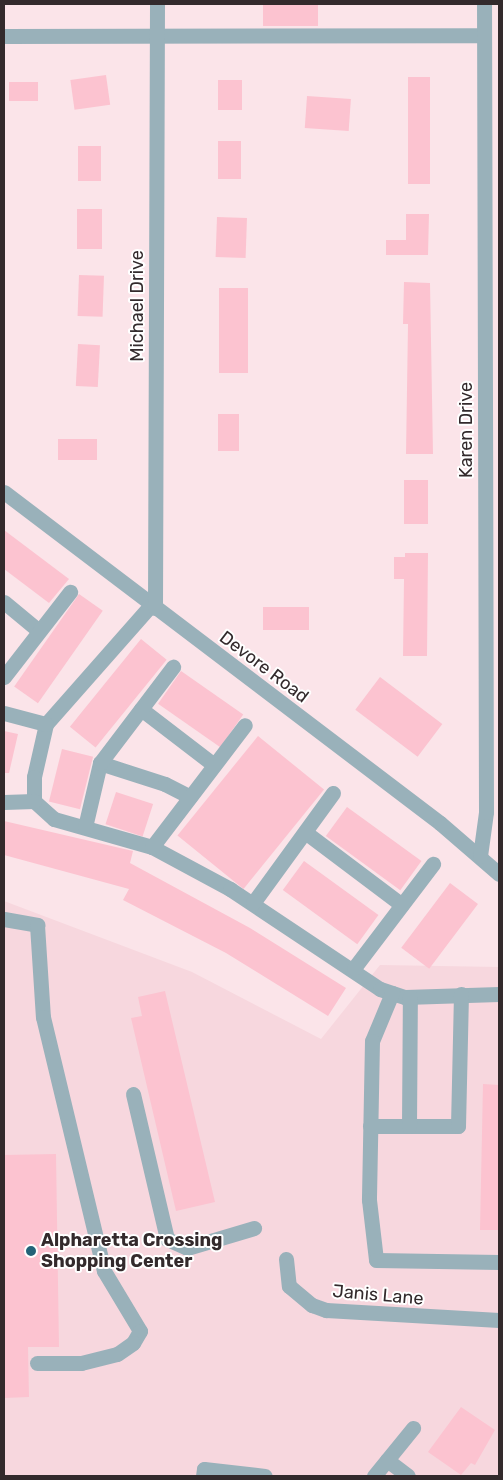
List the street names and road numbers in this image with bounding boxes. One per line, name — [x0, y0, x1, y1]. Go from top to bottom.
street label: Michael Drive — [126, 250, 148, 362]
street label: Karen Drive — [455, 382, 477, 478]
street label: Devore Road — [215, 626, 313, 708]
street label: Janis Lane — [332, 1280, 424, 1310]

